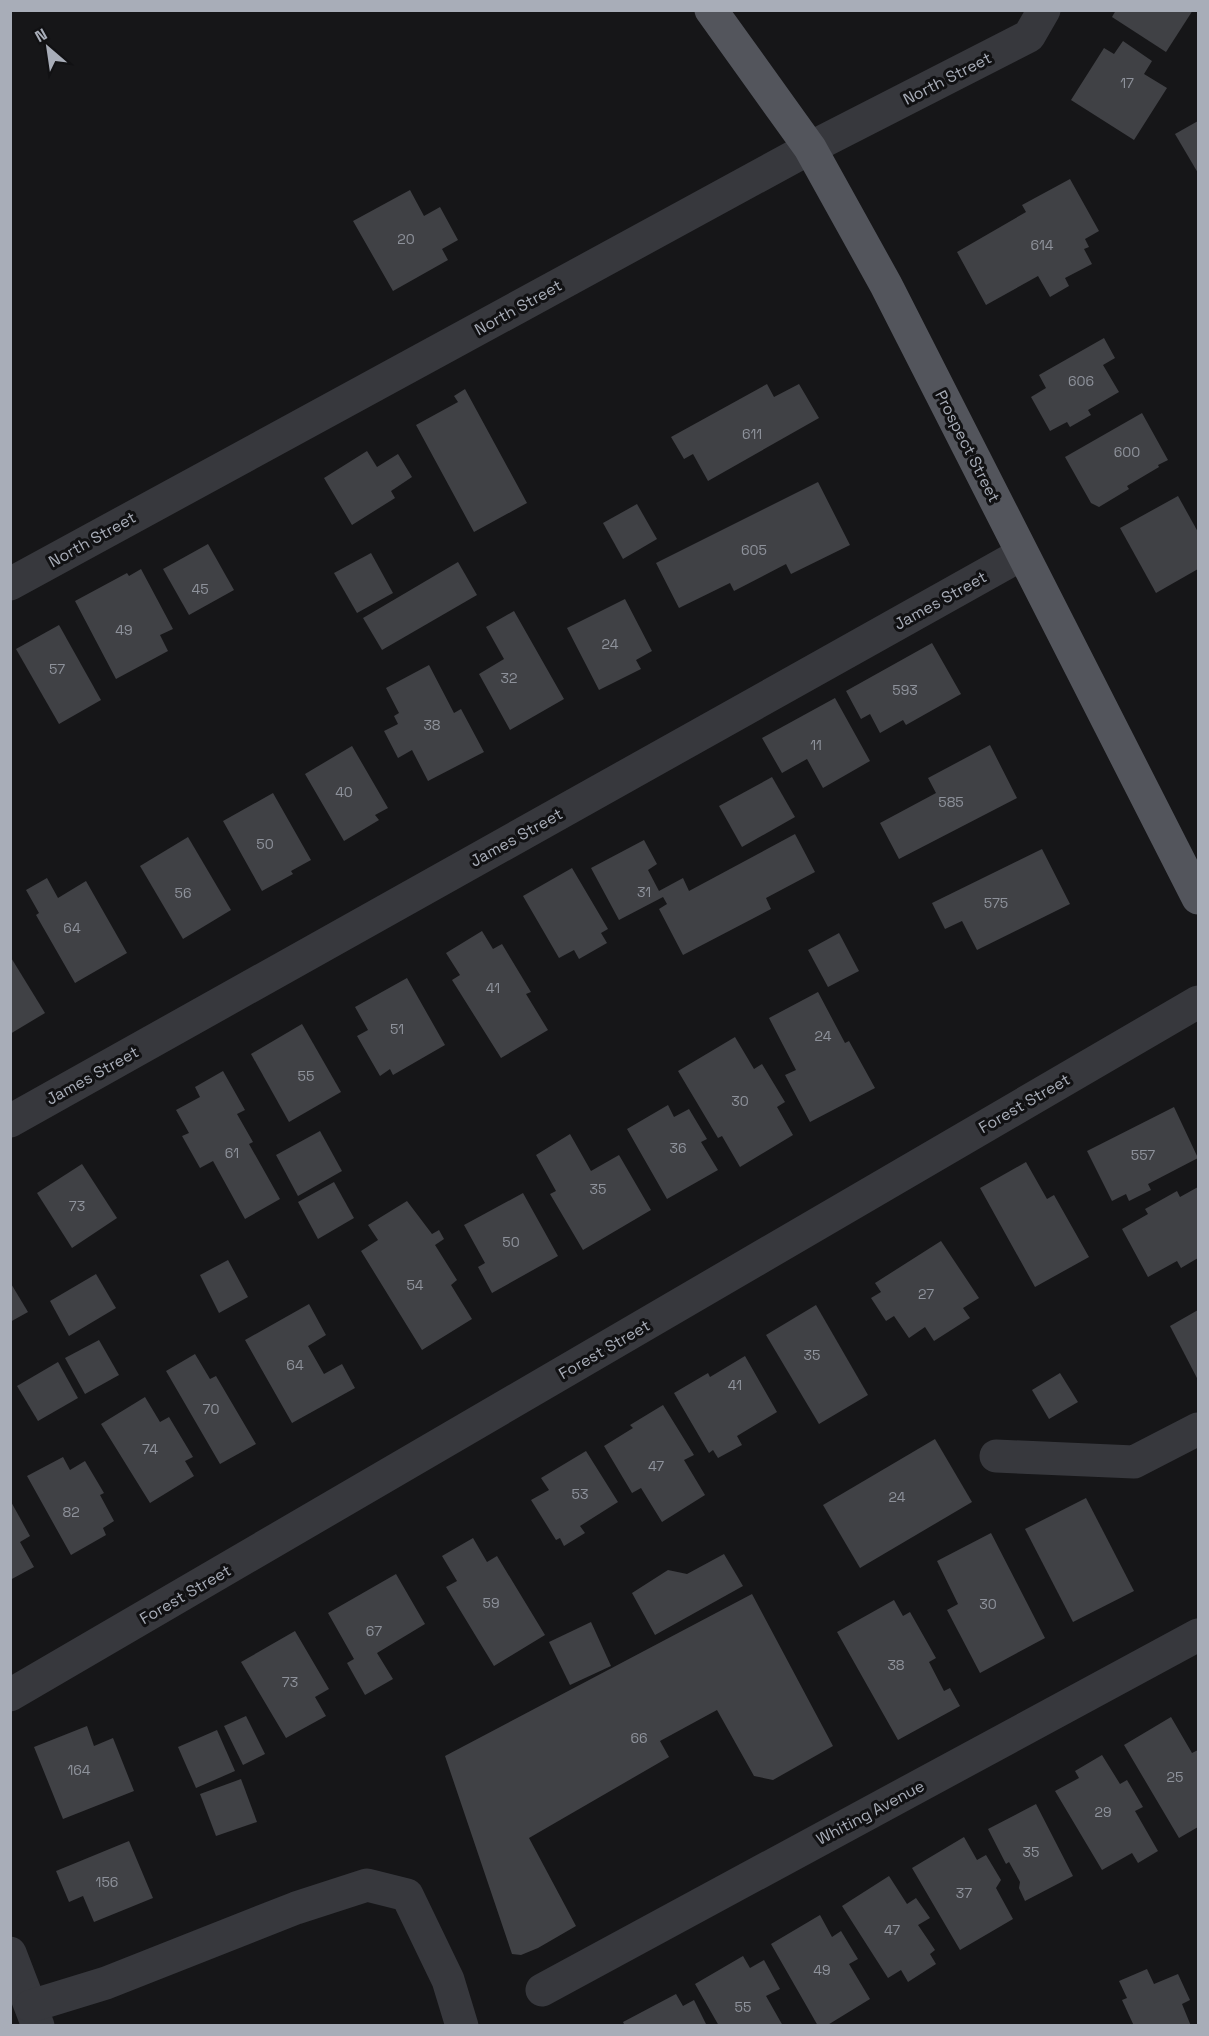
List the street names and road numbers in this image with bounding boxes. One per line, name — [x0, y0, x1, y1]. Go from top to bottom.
street label: North Street — [899, 47, 995, 110]
street label: North Street — [471, 275, 566, 340]
street label: Prospect Street — [930, 387, 1005, 506]
street label: North Street — [45, 507, 140, 572]
street label: James Street — [890, 566, 990, 635]
street label: James Street — [466, 803, 566, 872]
street label: James Street — [42, 1041, 142, 1110]
street label: Forest Street — [975, 1069, 1074, 1138]
street label: Forest Street — [555, 1315, 654, 1384]
street label: Forest Street — [136, 1560, 235, 1629]
street label: Whiting Avenue — [813, 1775, 928, 1850]

